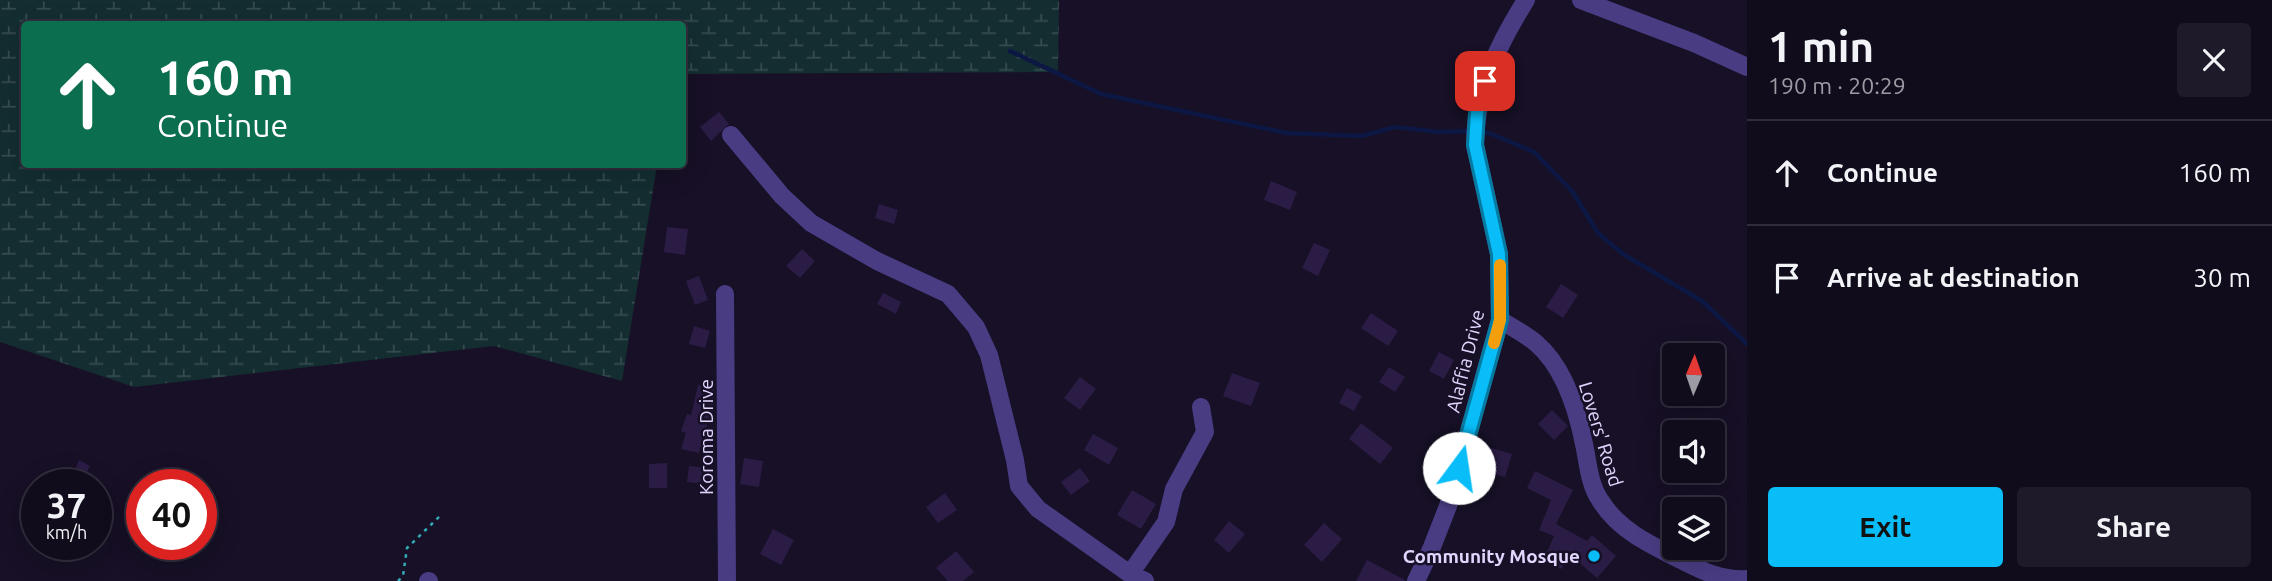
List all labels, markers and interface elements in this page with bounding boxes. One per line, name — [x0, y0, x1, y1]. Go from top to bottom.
text: 1 min — [1768, 23, 1874, 70]
button: close — [2177, 23, 2251, 97]
icon: ahead — [42, 49, 133, 140]
text: 160 m — [157, 49, 294, 104]
pin — [1455, 51, 1515, 111]
icon: arrive — [1466, 62, 1504, 100]
text: 190 m · 20:29 — [1768, 73, 1906, 98]
text: Continue — [157, 107, 288, 143]
icon: ahead — [1768, 154, 1806, 192]
text: Continue — [1827, 158, 1938, 187]
text: 160 m — [2179, 158, 2251, 187]
icon: arrive — [1768, 259, 1806, 297]
text: Arrive at destination — [1827, 263, 2080, 292]
text: 30 m — [2193, 263, 2251, 292]
street label: Alaffia Drive — [1442, 307, 1488, 415]
north arrow — [1662, 343, 1726, 406]
map controls — [1662, 343, 1725, 560]
street label: Koroma Drive — [695, 379, 717, 495]
street label: Lovers' Road — [1575, 379, 1627, 489]
button: sound — [1662, 420, 1725, 483]
position arrow — [1422, 431, 1496, 505]
speed limit sign: 40 — [126, 469, 217, 560]
text: 37 — [47, 485, 86, 525]
button: Exit — [1768, 487, 2003, 567]
button: Share — [2017, 487, 2251, 567]
button: layers — [1662, 497, 1725, 560]
text: km/h — [46, 522, 87, 542]
place label: Community Mosque — [1403, 545, 1580, 567]
marker: Community Mosque — [1586, 548, 1602, 564]

